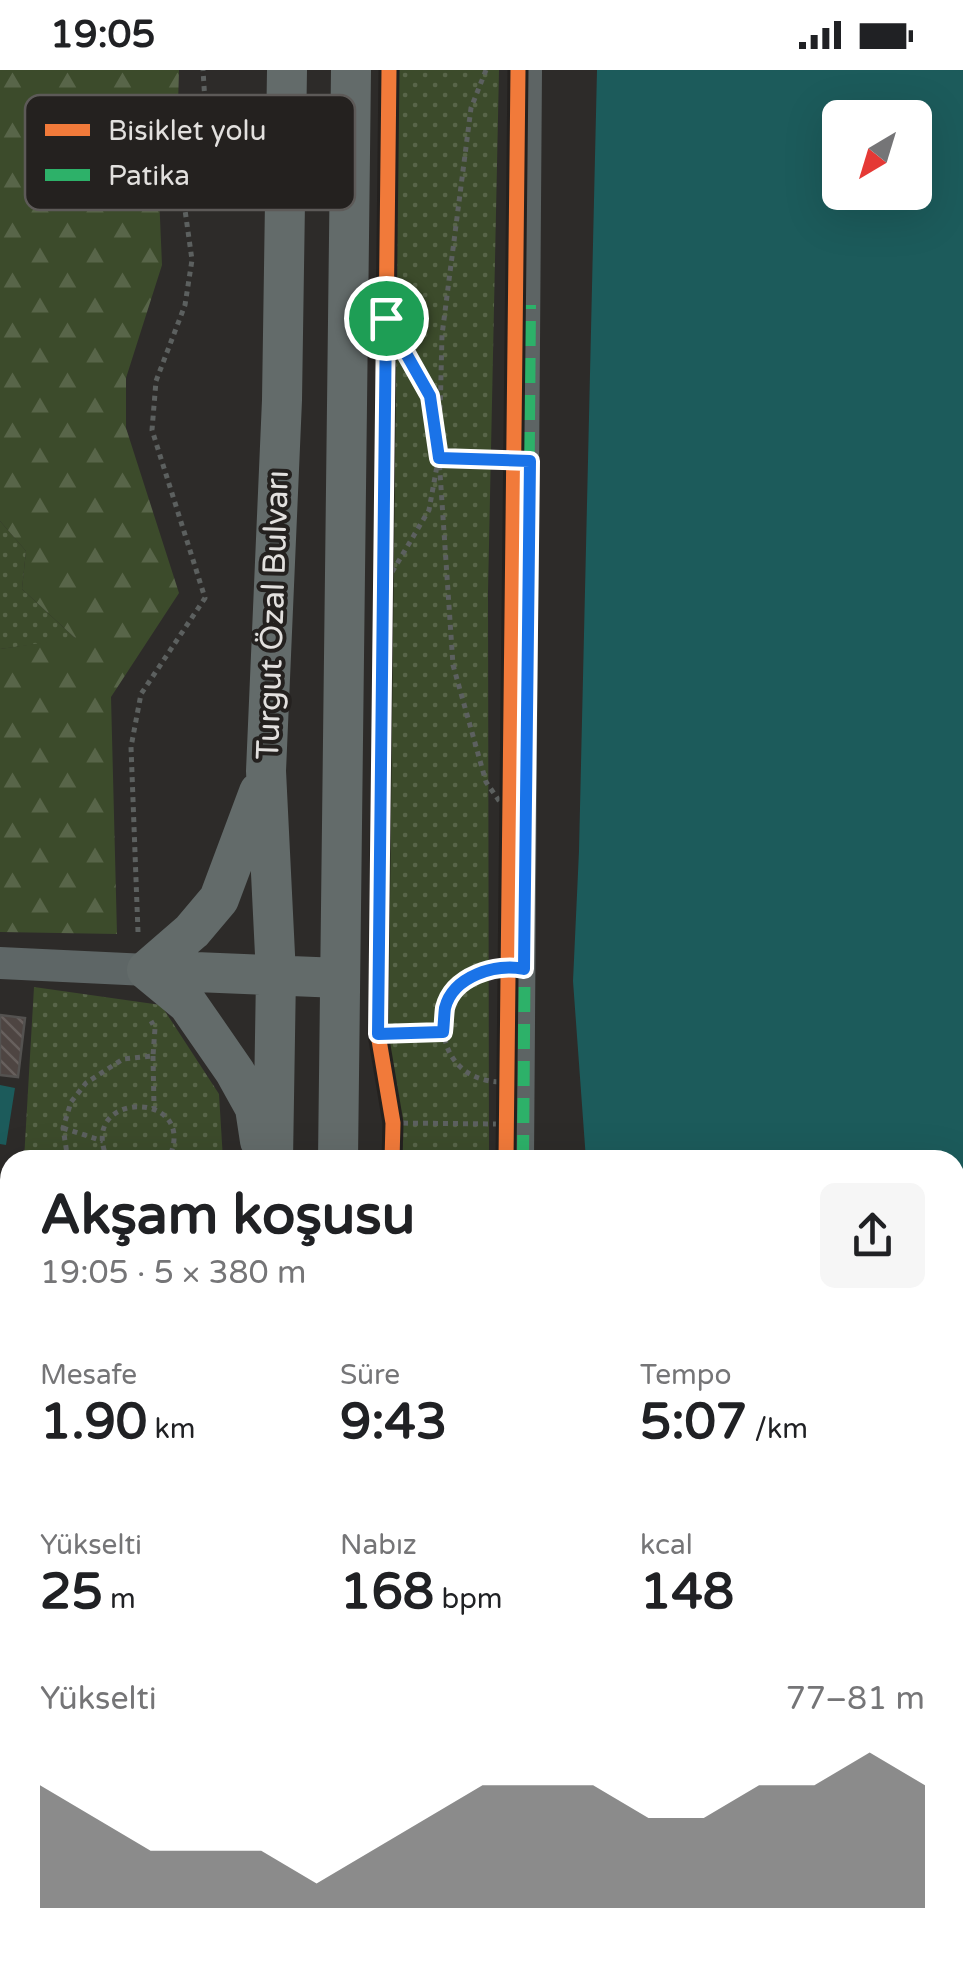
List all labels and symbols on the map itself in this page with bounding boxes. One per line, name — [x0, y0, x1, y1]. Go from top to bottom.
legend — [25, 95, 355, 210]
north arrow — [822, 100, 932, 210]
text: Bisiklet yolu — [108, 114, 267, 148]
text: Patika — [108, 159, 190, 193]
pin — [344, 276, 429, 361]
street label: Turgut Özal Bulvarı — [249, 470, 297, 760]

